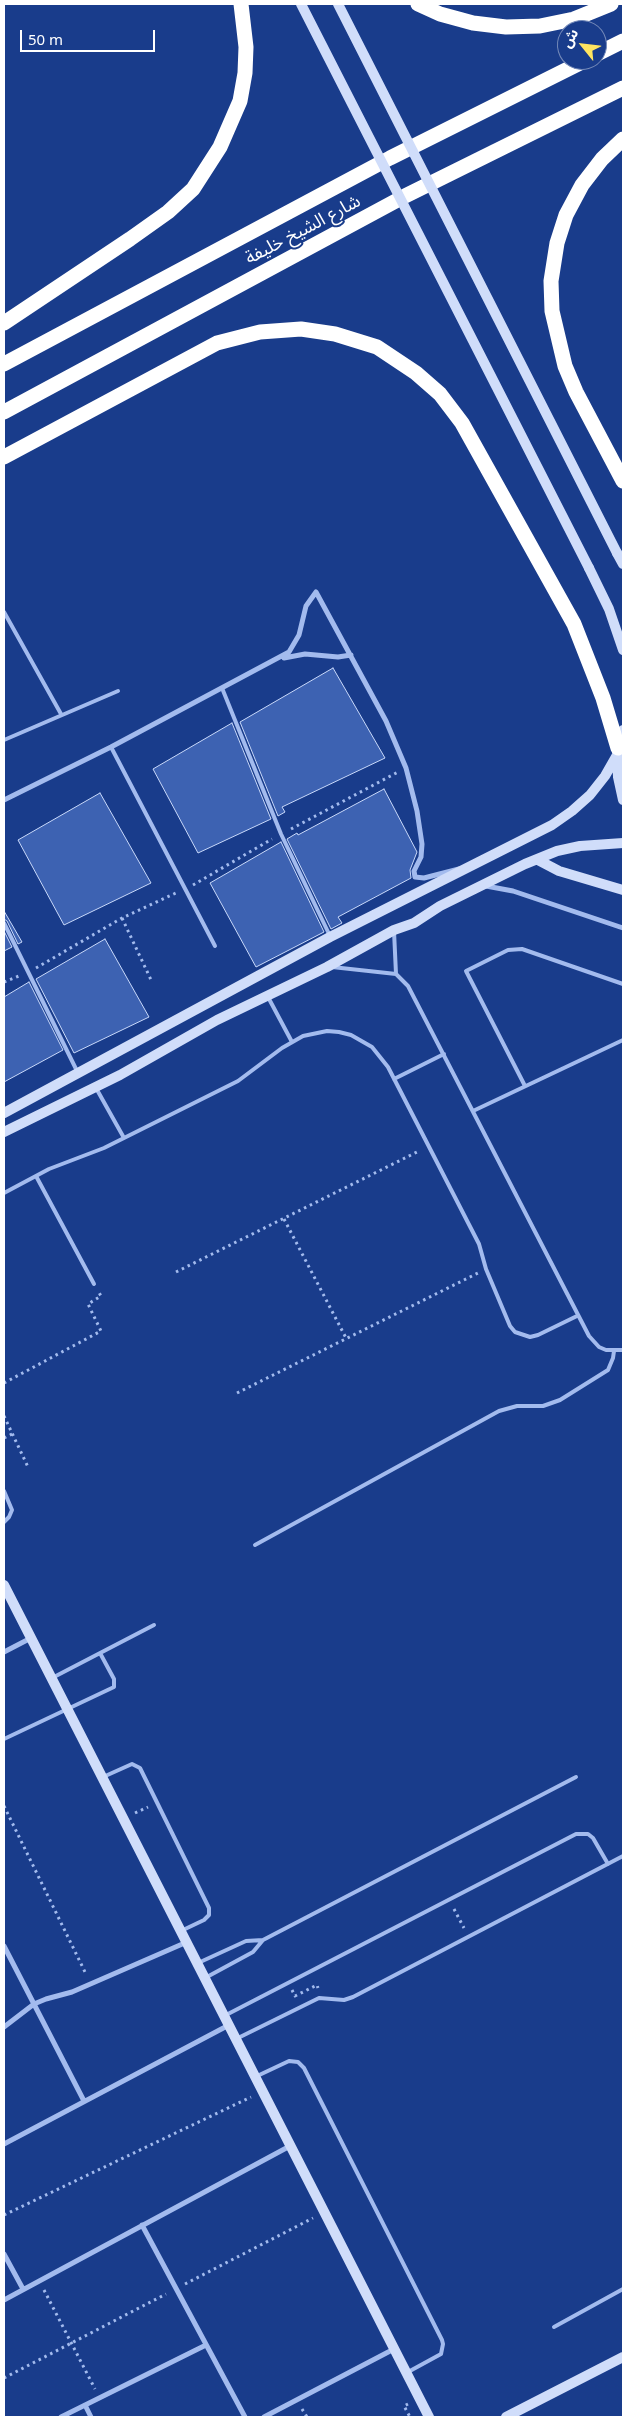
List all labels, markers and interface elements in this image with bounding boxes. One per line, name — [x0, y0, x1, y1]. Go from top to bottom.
scale bar — [22, 20, 158, 52]
north arrow — [557, 20, 607, 70]
text: ش — [556, 25, 582, 51]
text: 50 m — [28, 29, 63, 49]
street label: شارع الشيخ خليفة — [242, 191, 364, 269]

